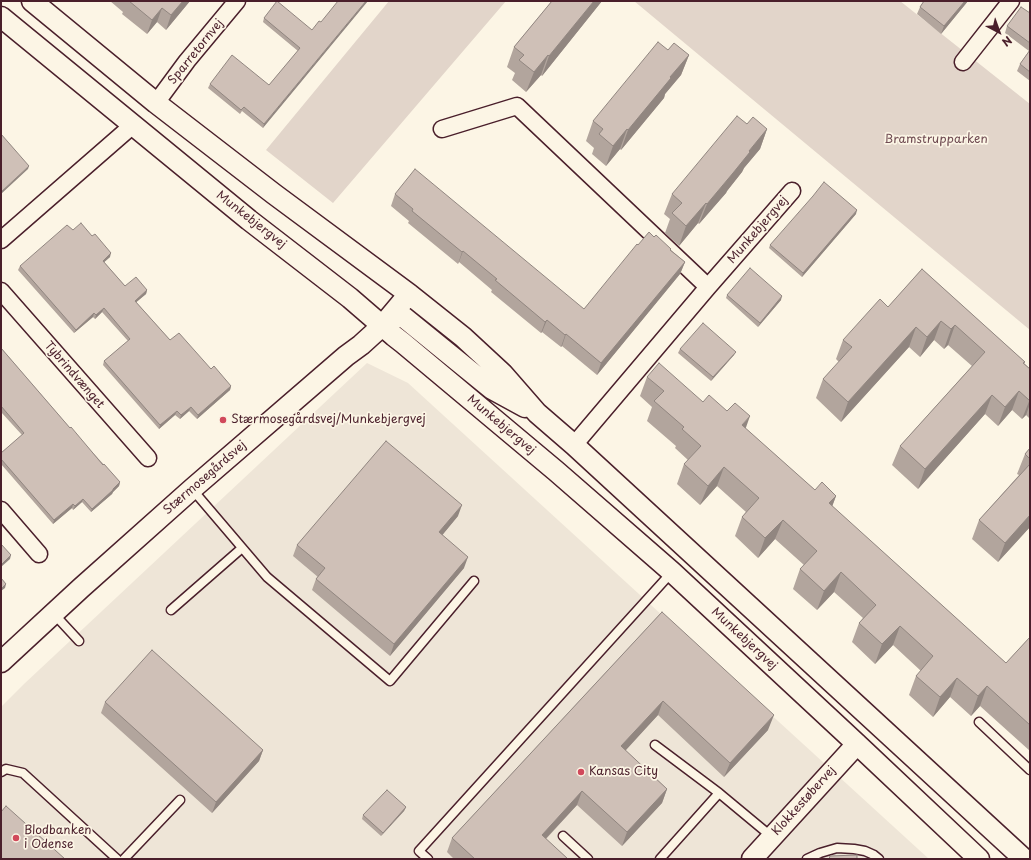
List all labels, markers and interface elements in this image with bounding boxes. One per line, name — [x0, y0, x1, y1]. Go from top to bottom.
north arrow — [979, 12, 1019, 52]
street label: Sparretornvej — [165, 17, 227, 87]
text: N — [998, 32, 1016, 51]
park label: Bramstrupparken — [884, 133, 988, 147]
street label: Munkebjergvej — [213, 188, 289, 252]
street label: Munkebjergvej — [725, 193, 791, 267]
street label: Tybrindvænget — [41, 339, 107, 411]
street label: Munkebjergvej — [464, 392, 538, 458]
place label: Stærmosegårdsvej/Munkebjergvej — [231, 413, 426, 427]
marker: Stærmosegårdsvej/Munkebjergvej — [218, 415, 228, 425]
street label: Stærmosegårdsvej — [161, 438, 249, 518]
street label: Munkebjergvej — [708, 605, 780, 673]
street label: Klokkestøbervej — [769, 763, 839, 839]
place label: Kansas City — [589, 765, 658, 779]
marker: Kansas City — [576, 767, 586, 777]
place label: Blodbanken i Odense — [24, 824, 92, 852]
marker: Blodbanken i Odense — [11, 833, 21, 843]

